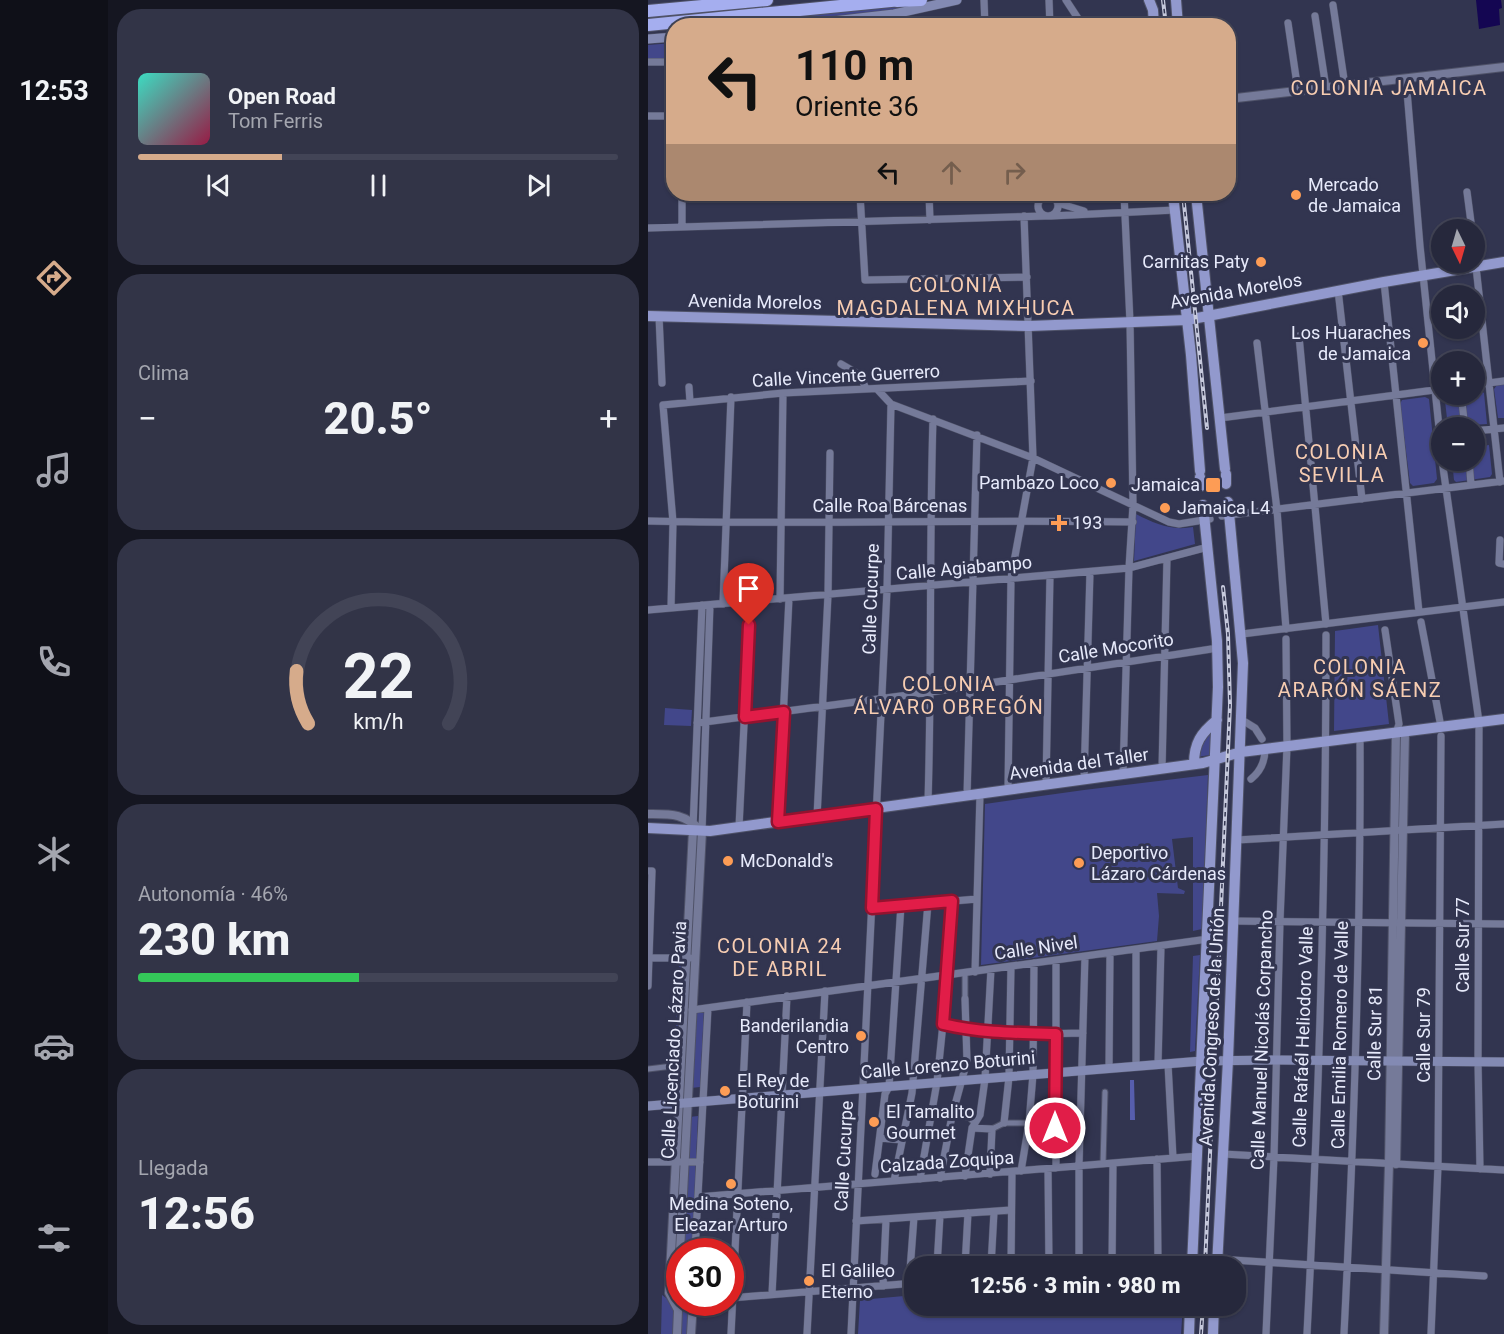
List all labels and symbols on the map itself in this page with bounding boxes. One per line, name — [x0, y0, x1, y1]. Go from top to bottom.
district label: COLONIA JAMAICA — [1290, 76, 1488, 100]
place label: Mercado de Jamaica — [1308, 174, 1401, 216]
marker: Mercado de Jamaica — [1289, 188, 1303, 202]
north arrow — [1431, 219, 1485, 273]
place label: Carnitas Paty — [1142, 251, 1249, 272]
marker: Carnitas Paty — [1254, 255, 1268, 269]
street label: Avenida Morelos — [1168, 269, 1304, 312]
district label: COLONIA MAGDALENA MIXHUCA — [836, 273, 1076, 320]
street label: Avenida Morelos — [688, 290, 822, 313]
place label: Los Huaraches de Jamaica — [1291, 322, 1411, 364]
marker: Los Huaraches de Jamaica — [1416, 336, 1430, 350]
street label: Calle Vincente Guerrero — [751, 360, 941, 391]
district label: COLONIA SEVILLA — [1295, 440, 1389, 487]
place label: Pambazo Loco — [979, 472, 1099, 493]
place label: Jamaica — [1131, 474, 1200, 495]
marker: Pambazo Loco — [1104, 476, 1118, 490]
marker: Jamaica — [1204, 476, 1222, 494]
street label: Calle Roa Bárcenas — [813, 495, 967, 516]
place label: Jamaica L4 — [1177, 497, 1270, 518]
marker: Jamaica L4 — [1158, 501, 1172, 515]
place label: 193 — [1072, 512, 1102, 533]
marker: 193 — [1050, 514, 1068, 532]
street label: Calle Cucurpe — [858, 543, 883, 655]
street label: Calle Agiabampo — [895, 551, 1033, 584]
pin — [723, 563, 774, 625]
street label: Calle Mocorito — [1057, 628, 1175, 667]
district label: COLONIA ARARÓN SÁENZ — [1278, 655, 1442, 702]
district label: COLONIA ÁLVARO OBREGÓN — [854, 672, 1044, 719]
street label: Avenida del Taller — [1008, 743, 1150, 784]
place label: Deportivo Lázaro Cárdenas — [1091, 842, 1226, 884]
place label: McDonald's — [740, 850, 833, 871]
marker: McDonald's — [721, 854, 735, 868]
marker: Deportivo Lázaro Cárdenas — [1072, 856, 1086, 870]
street label: Calle Sur 77 — [1452, 897, 1473, 993]
street label: Avenida Congreso de la Unión — [1195, 907, 1228, 1147]
street label: Calle Manuel Nicolás Corpancho — [1246, 910, 1277, 1170]
street label: Calle Licenciado Lázaro Pavia — [657, 920, 690, 1160]
street label: Calle Emilia Romero de Valle — [1327, 921, 1352, 1149]
street label: Calle Rafaél Heliodoro Valle — [1288, 926, 1317, 1148]
street label: Calle Nivel — [993, 931, 1079, 964]
district label: COLONIA 24 DE ABRIL — [717, 934, 843, 981]
street label: Calle Sur 81 — [1363, 985, 1386, 1081]
street label: Calle Sur 79 — [1413, 987, 1434, 1083]
place label: Banderilandia Centro — [739, 1015, 849, 1057]
marker: Banderilandia Centro — [854, 1029, 868, 1043]
street label: Calle Lorenzo Boturini — [860, 1046, 1036, 1083]
place label: El Rey de Boturini — [737, 1070, 809, 1112]
marker: El Rey de Boturini — [718, 1084, 732, 1098]
position arrow — [1023, 1096, 1087, 1160]
street label: Calle Cucurpe — [830, 1100, 857, 1212]
place label: El Tamalito Gourmet — [886, 1101, 975, 1143]
marker: El Tamalito Gourmet — [867, 1115, 881, 1129]
street label: Calzada Zoquipa — [879, 1146, 1015, 1177]
marker: Medina Soteno, Eleazar Arturo — [724, 1177, 738, 1191]
place label: Medina Soteno, Eleazar Arturo — [669, 1193, 793, 1235]
speed limit sign: 30 — [666, 1238, 744, 1316]
place label: El Galileo Eterno — [821, 1260, 895, 1302]
marker: El Galileo Eterno — [802, 1274, 816, 1288]

